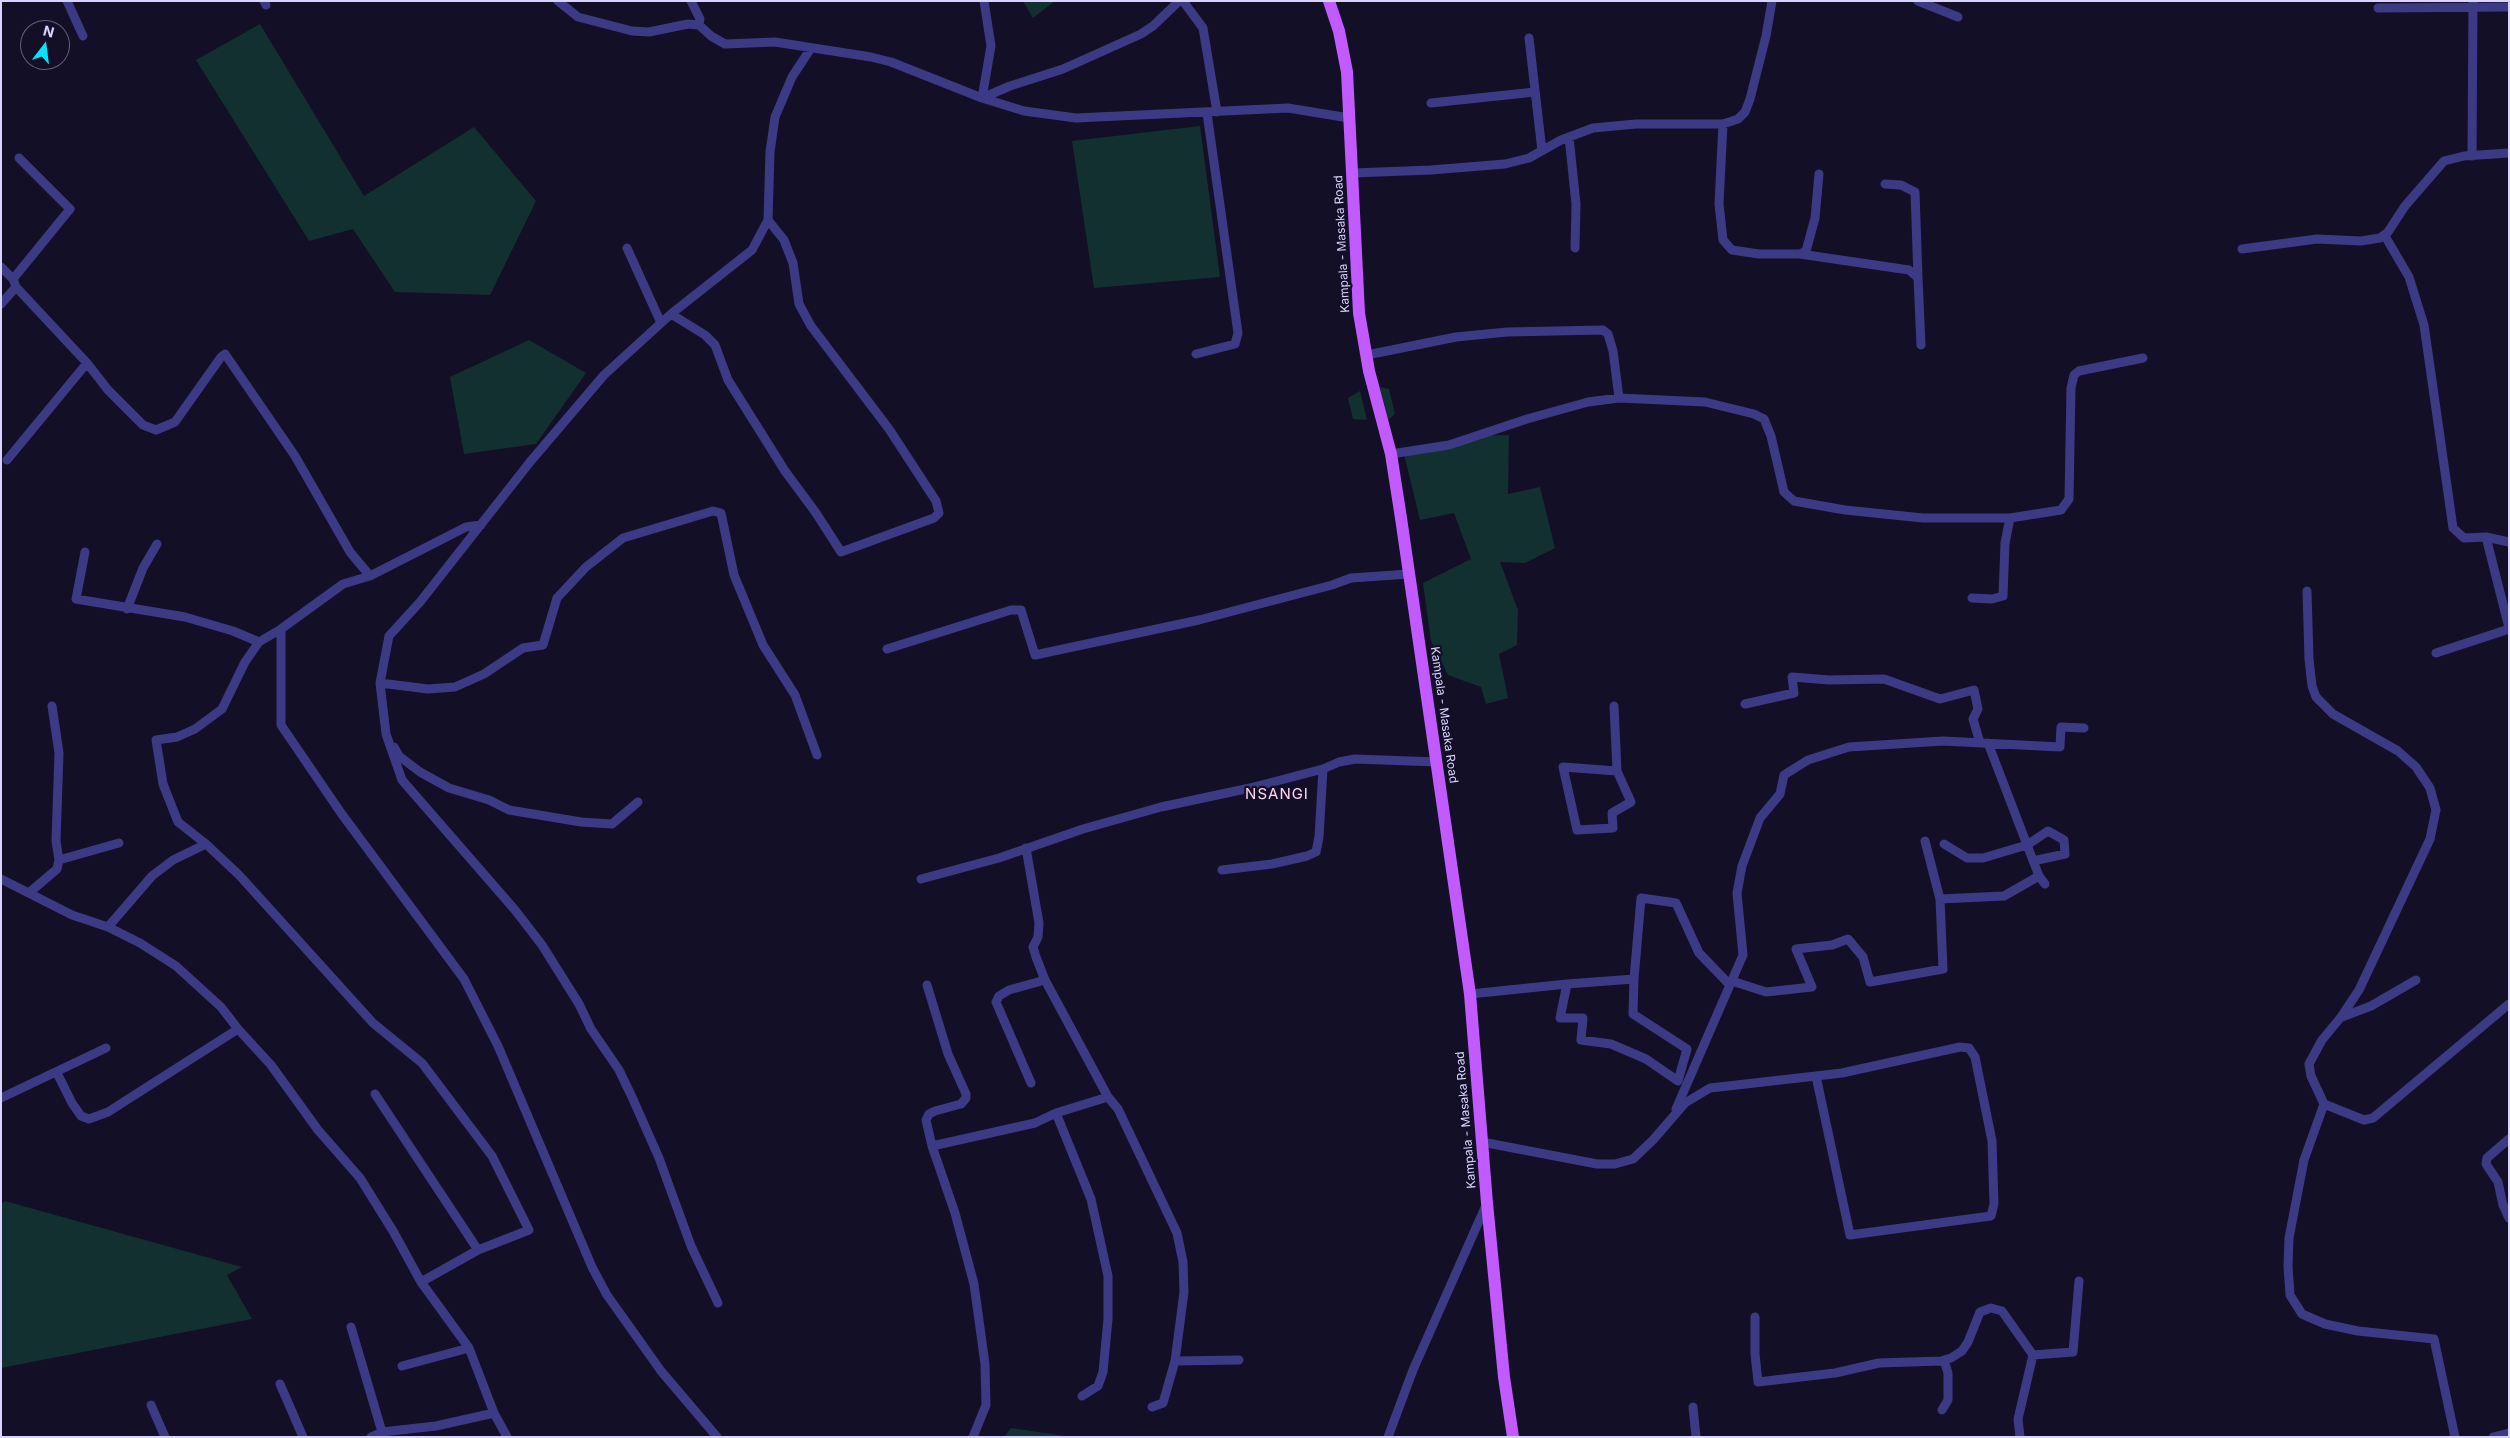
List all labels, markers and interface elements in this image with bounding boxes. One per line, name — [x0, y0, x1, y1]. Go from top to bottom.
north arrow — [20, 20, 70, 70]
text: N — [41, 21, 56, 41]
street label: Kampala - Masaka Road — [1331, 175, 1353, 313]
street label: Kampala - Masaka Road — [1427, 646, 1461, 784]
district label: NSANGI — [1244, 785, 1310, 803]
street label: Kampala - Masaka Road — [1453, 1051, 1479, 1189]

